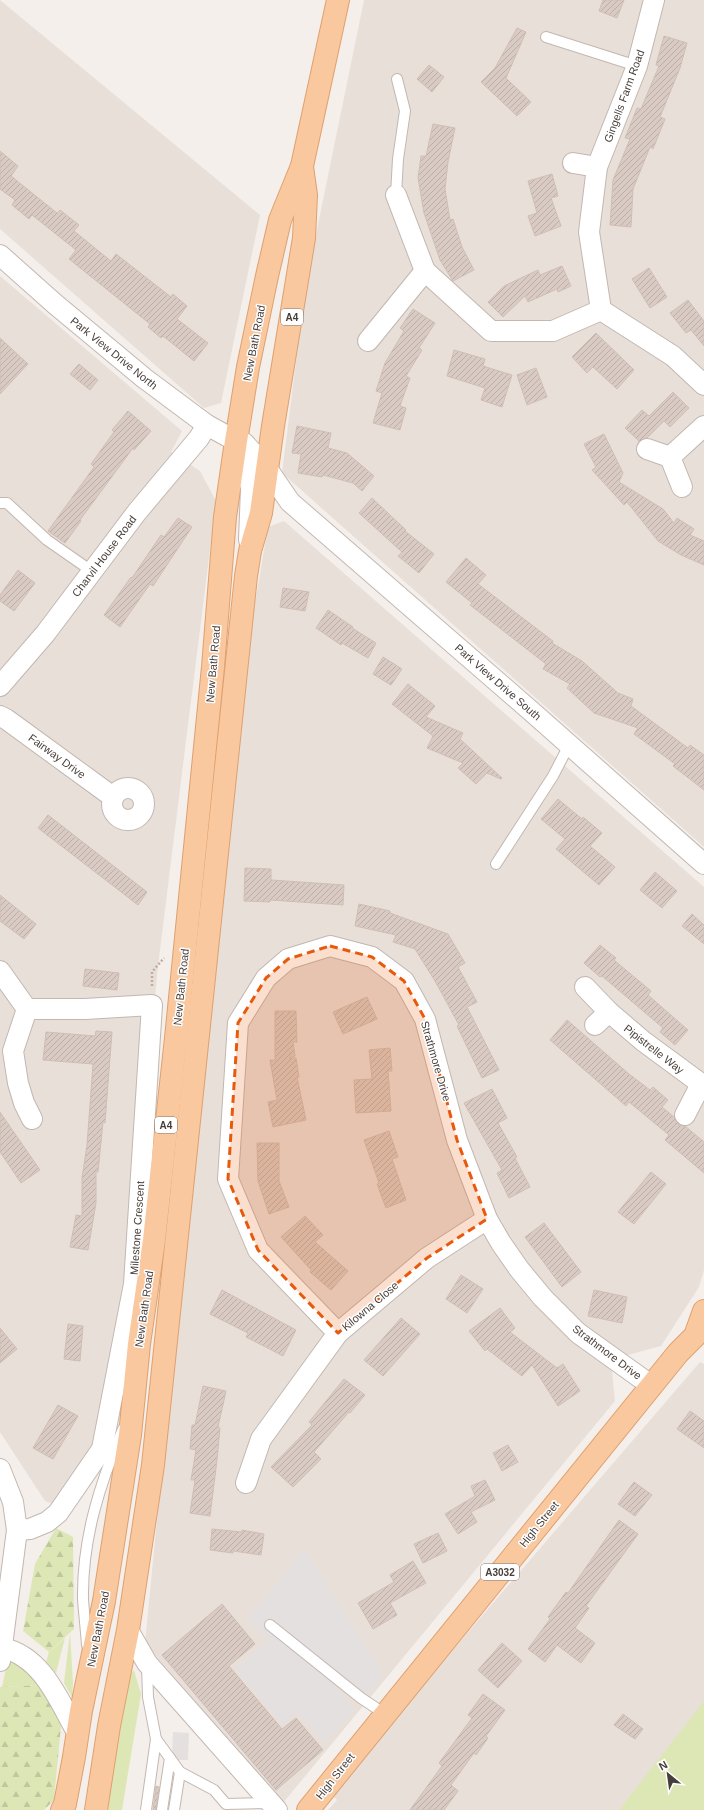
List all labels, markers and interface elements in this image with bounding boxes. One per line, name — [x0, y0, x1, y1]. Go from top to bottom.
street label: Gingells Farm Road — [602, 48, 646, 144]
street label: New Bath Road — [241, 304, 267, 382]
road number: A4 — [281, 309, 303, 325]
street label: Park View Drive North — [68, 314, 160, 392]
street label: Charvil House Road — [70, 513, 138, 599]
street label: New Bath Road — [204, 625, 222, 703]
street label: Park View Drive South — [453, 641, 543, 723]
street label: Fairway Drive — [26, 731, 88, 781]
street label: New Bath Road — [171, 948, 191, 1026]
street label: Strathmore Drive — [419, 1019, 453, 1103]
street label: Pipistrelle Way — [622, 1022, 687, 1076]
road number: A4 — [155, 1117, 177, 1133]
street label: Milestone Crescent — [128, 1181, 146, 1275]
street label: New Bath Road — [133, 1270, 155, 1348]
street label: Kilowna Close — [339, 1279, 401, 1333]
street label: Strathmore Drive — [570, 1322, 644, 1382]
street label: High Street — [517, 1499, 561, 1549]
road number: A3032 — [481, 1564, 519, 1580]
street label: New Bath Road — [85, 1590, 111, 1668]
street label: High Street — [313, 1751, 357, 1801]
north arrow — [648, 1754, 688, 1794]
text: N — [657, 1758, 670, 1772]

